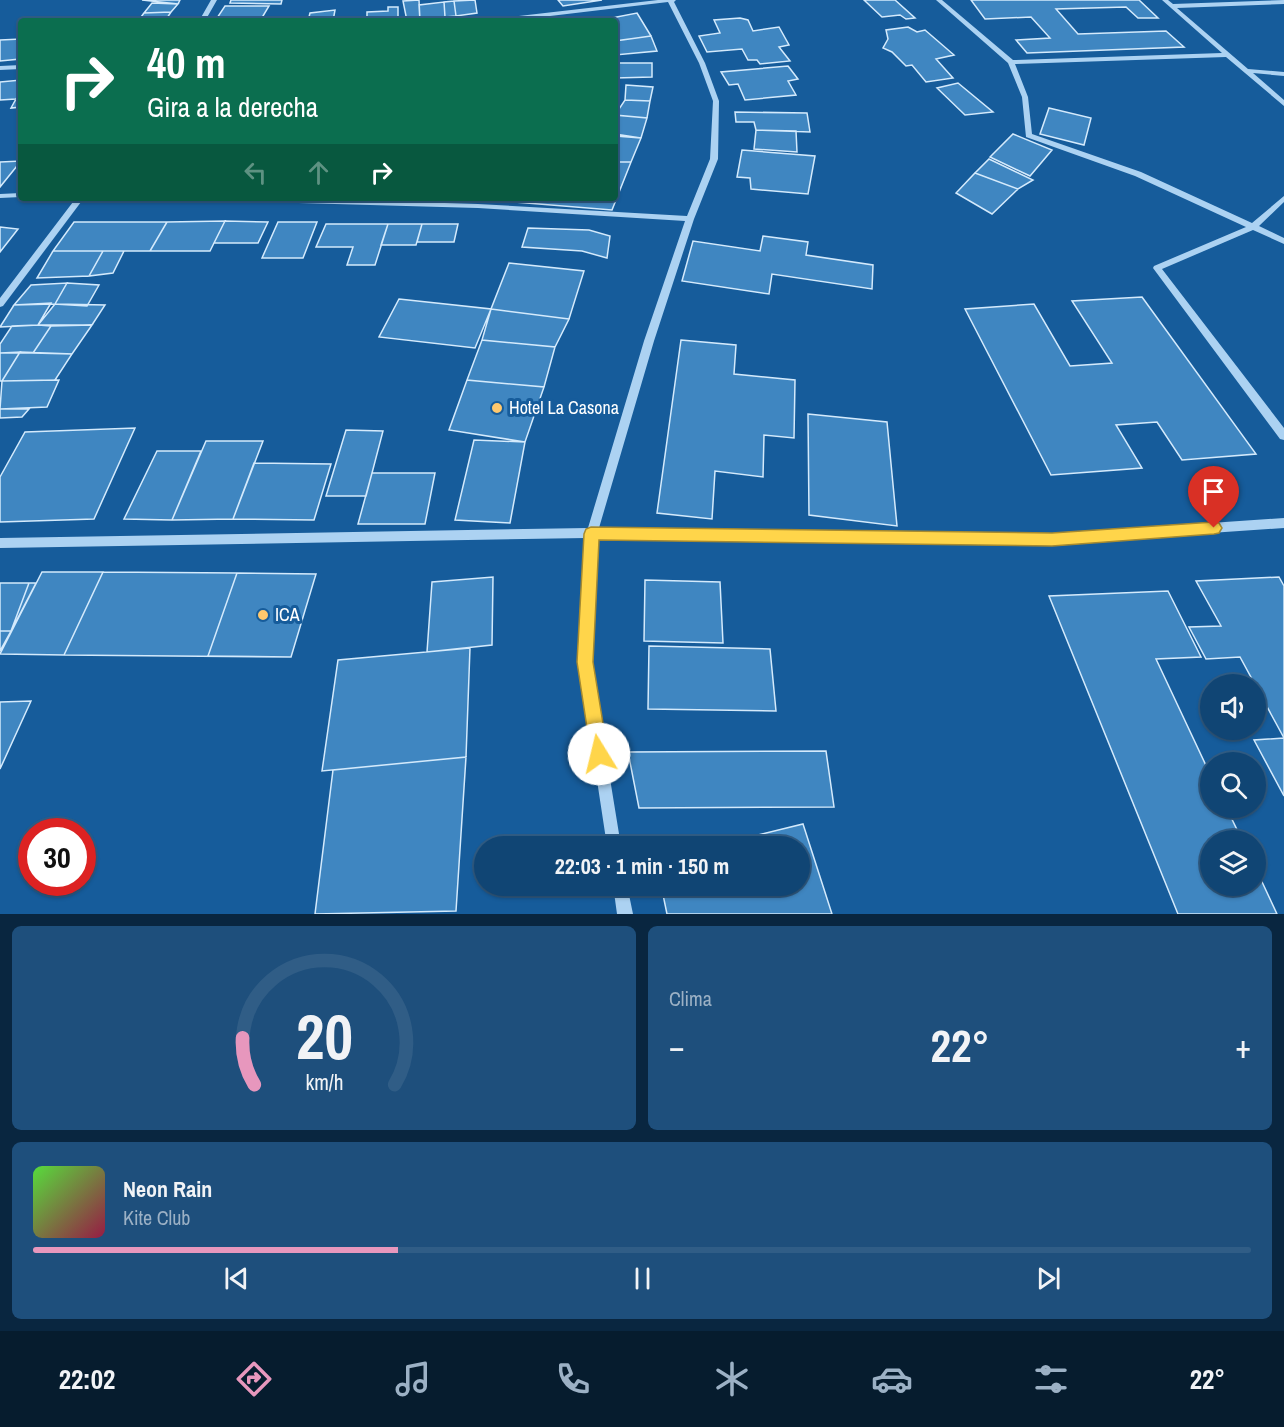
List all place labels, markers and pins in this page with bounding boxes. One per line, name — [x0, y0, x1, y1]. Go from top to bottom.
place label: Hotel La Casona — [509, 395, 619, 420]
marker: Hotel La Casona — [490, 401, 504, 415]
pin — [1188, 466, 1239, 528]
place label: ICA — [275, 602, 300, 627]
marker: ICA — [256, 608, 270, 622]

